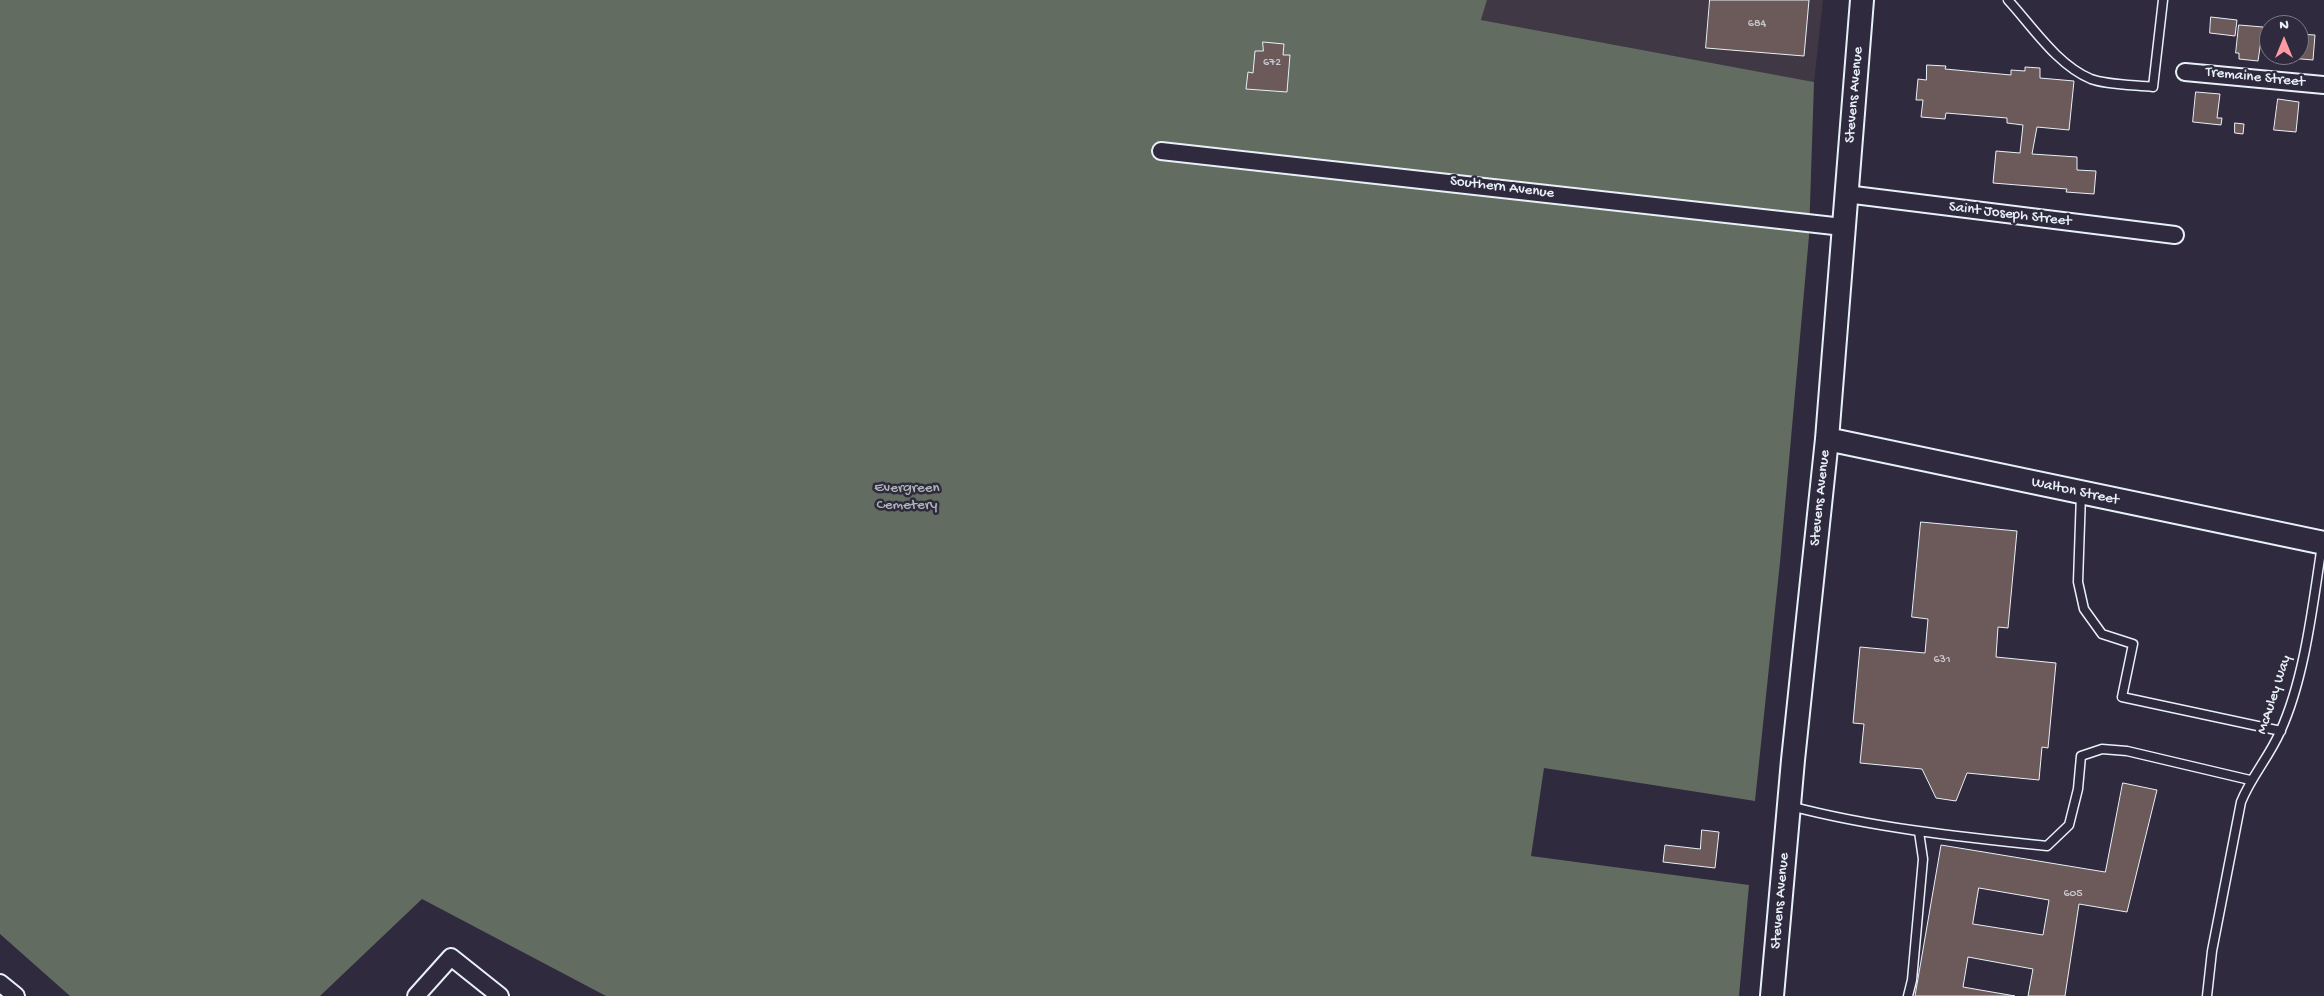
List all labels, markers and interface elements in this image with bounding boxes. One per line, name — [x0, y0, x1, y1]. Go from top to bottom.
north arrow — [2259, 15, 2309, 65]
house number: 684 — [1748, 17, 1766, 31]
text: N — [2279, 17, 2289, 34]
street label: Stevens Avenue — [1842, 46, 1868, 144]
house number: 672 — [1263, 56, 1281, 70]
street label: Tremaine Street — [2205, 64, 2305, 92]
street label: Southern Avenue — [1449, 173, 1555, 203]
street label: Saint Joseph Street — [1948, 199, 2072, 231]
street label: Stevens Avenue — [1807, 449, 1835, 547]
street label: Walton Street — [2030, 474, 2120, 510]
park label: Evergreen Cemetery — [874, 480, 940, 515]
house number: 631 — [1933, 653, 1951, 667]
street label: McAuley Way — [2254, 653, 2296, 737]
street label: Stevens Avenue — [1768, 852, 1794, 950]
house number: 605 — [2063, 887, 2083, 901]

